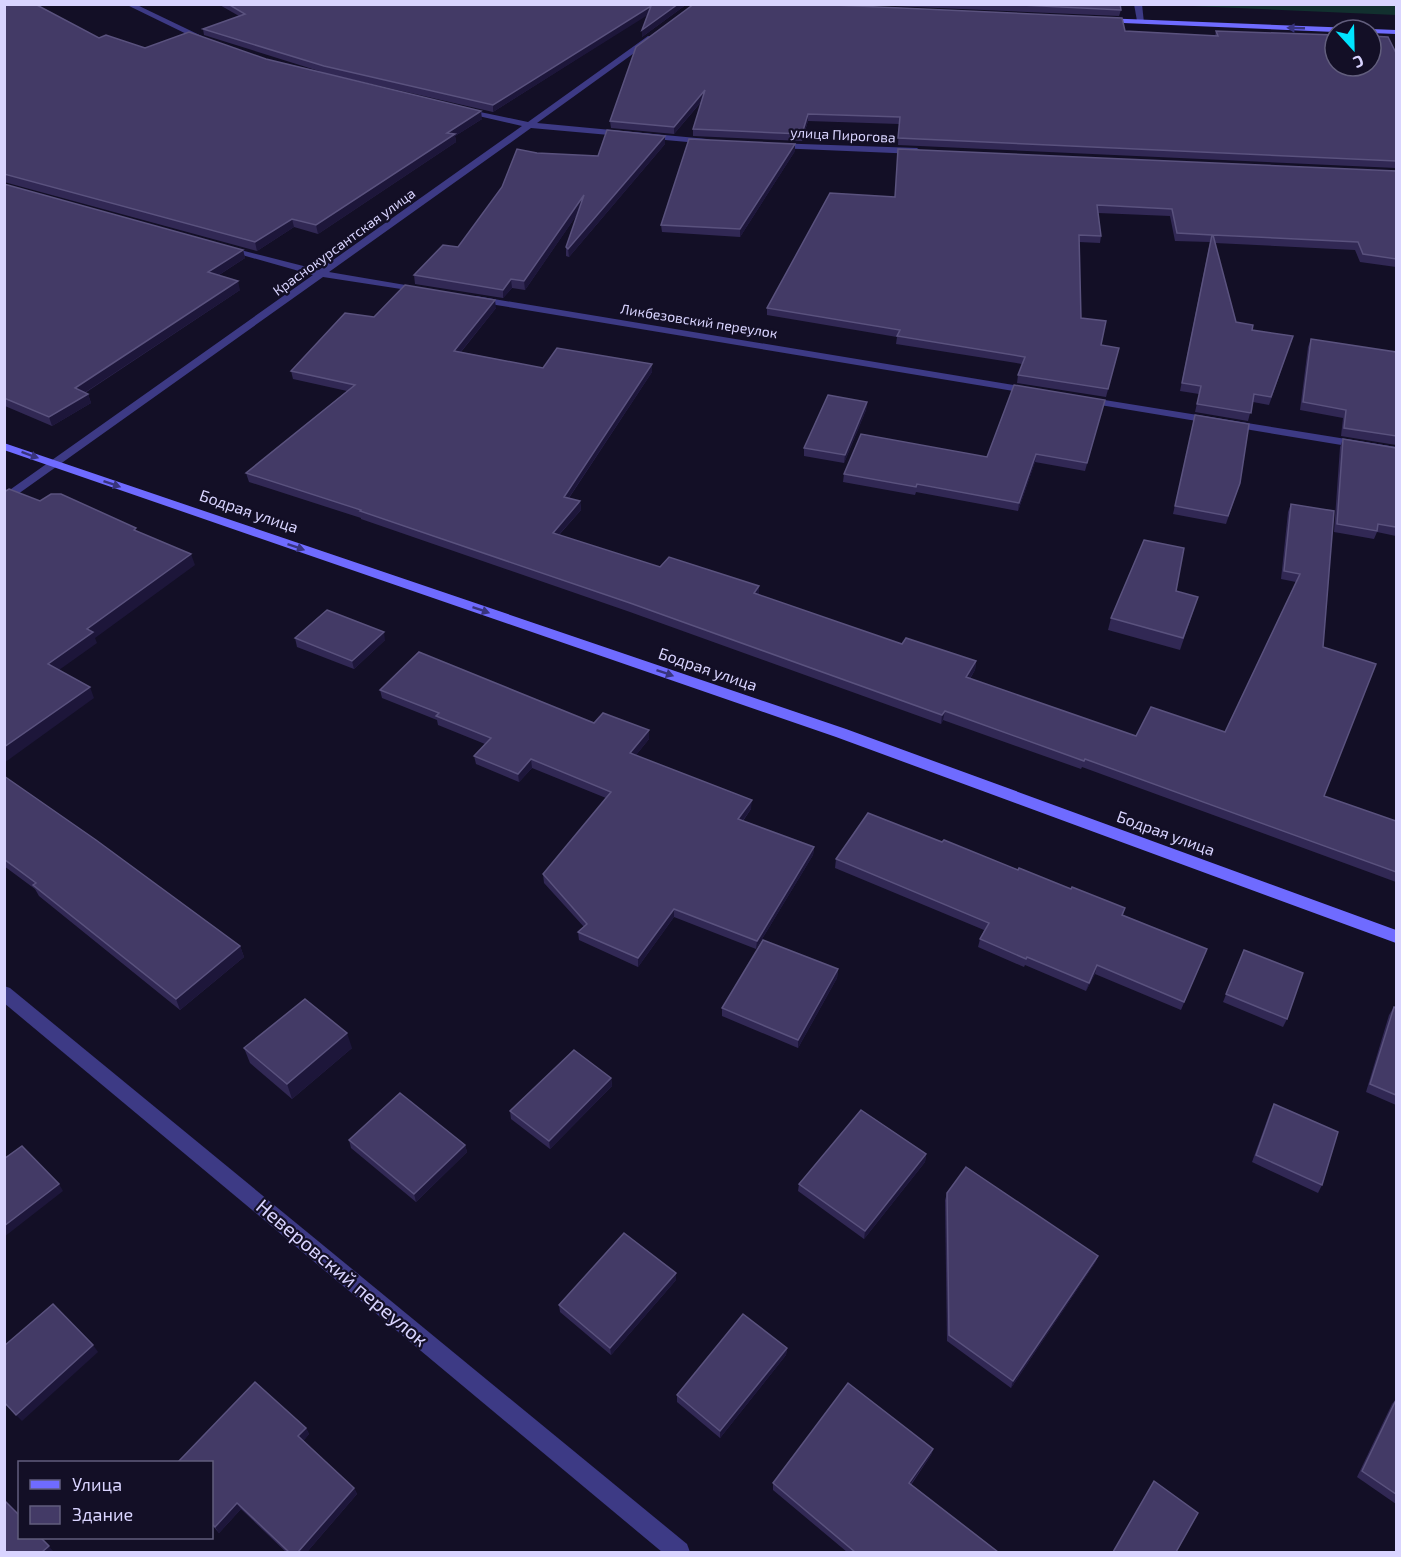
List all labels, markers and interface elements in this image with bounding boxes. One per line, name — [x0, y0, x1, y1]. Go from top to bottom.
north arrow — [1323, 18, 1383, 78]
one-way arrow — [1286, 23, 1305, 32]
text: С — [1351, 52, 1367, 73]
street label: улица Пирогова — [790, 123, 896, 146]
street label: Краснокурсантская улица — [269, 184, 418, 299]
street label: Ликбезовский переулок — [619, 300, 779, 341]
one-way arrow — [22, 451, 40, 461]
one-way arrow — [103, 479, 121, 489]
street label: Бодрая улица — [197, 485, 301, 537]
one-way arrow — [287, 542, 305, 552]
one-way arrow — [472, 605, 490, 615]
street label: Бодрая улица — [656, 643, 760, 695]
one-way arrow — [656, 668, 674, 678]
street label: Бодрая улица — [1114, 806, 1218, 860]
street label: Неверовский переулок — [251, 1193, 434, 1352]
legend — [18, 1461, 213, 1539]
text: Улица — [72, 1473, 122, 1495]
text: Здание — [72, 1503, 133, 1525]

